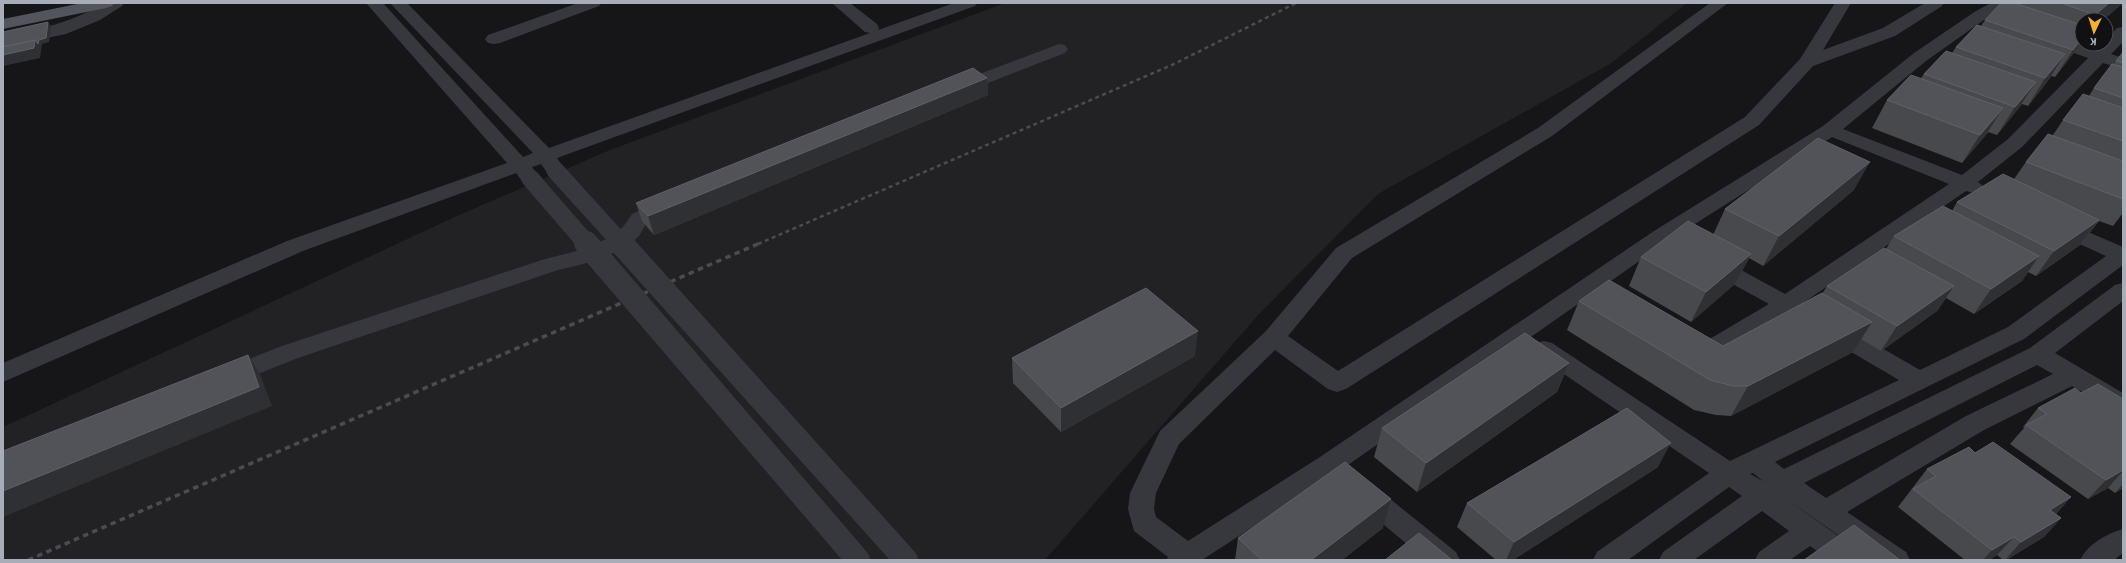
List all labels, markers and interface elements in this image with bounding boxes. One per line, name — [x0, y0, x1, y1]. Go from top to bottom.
north arrow — [2074, 12, 2114, 52]
text: K — [2089, 34, 2097, 49]

